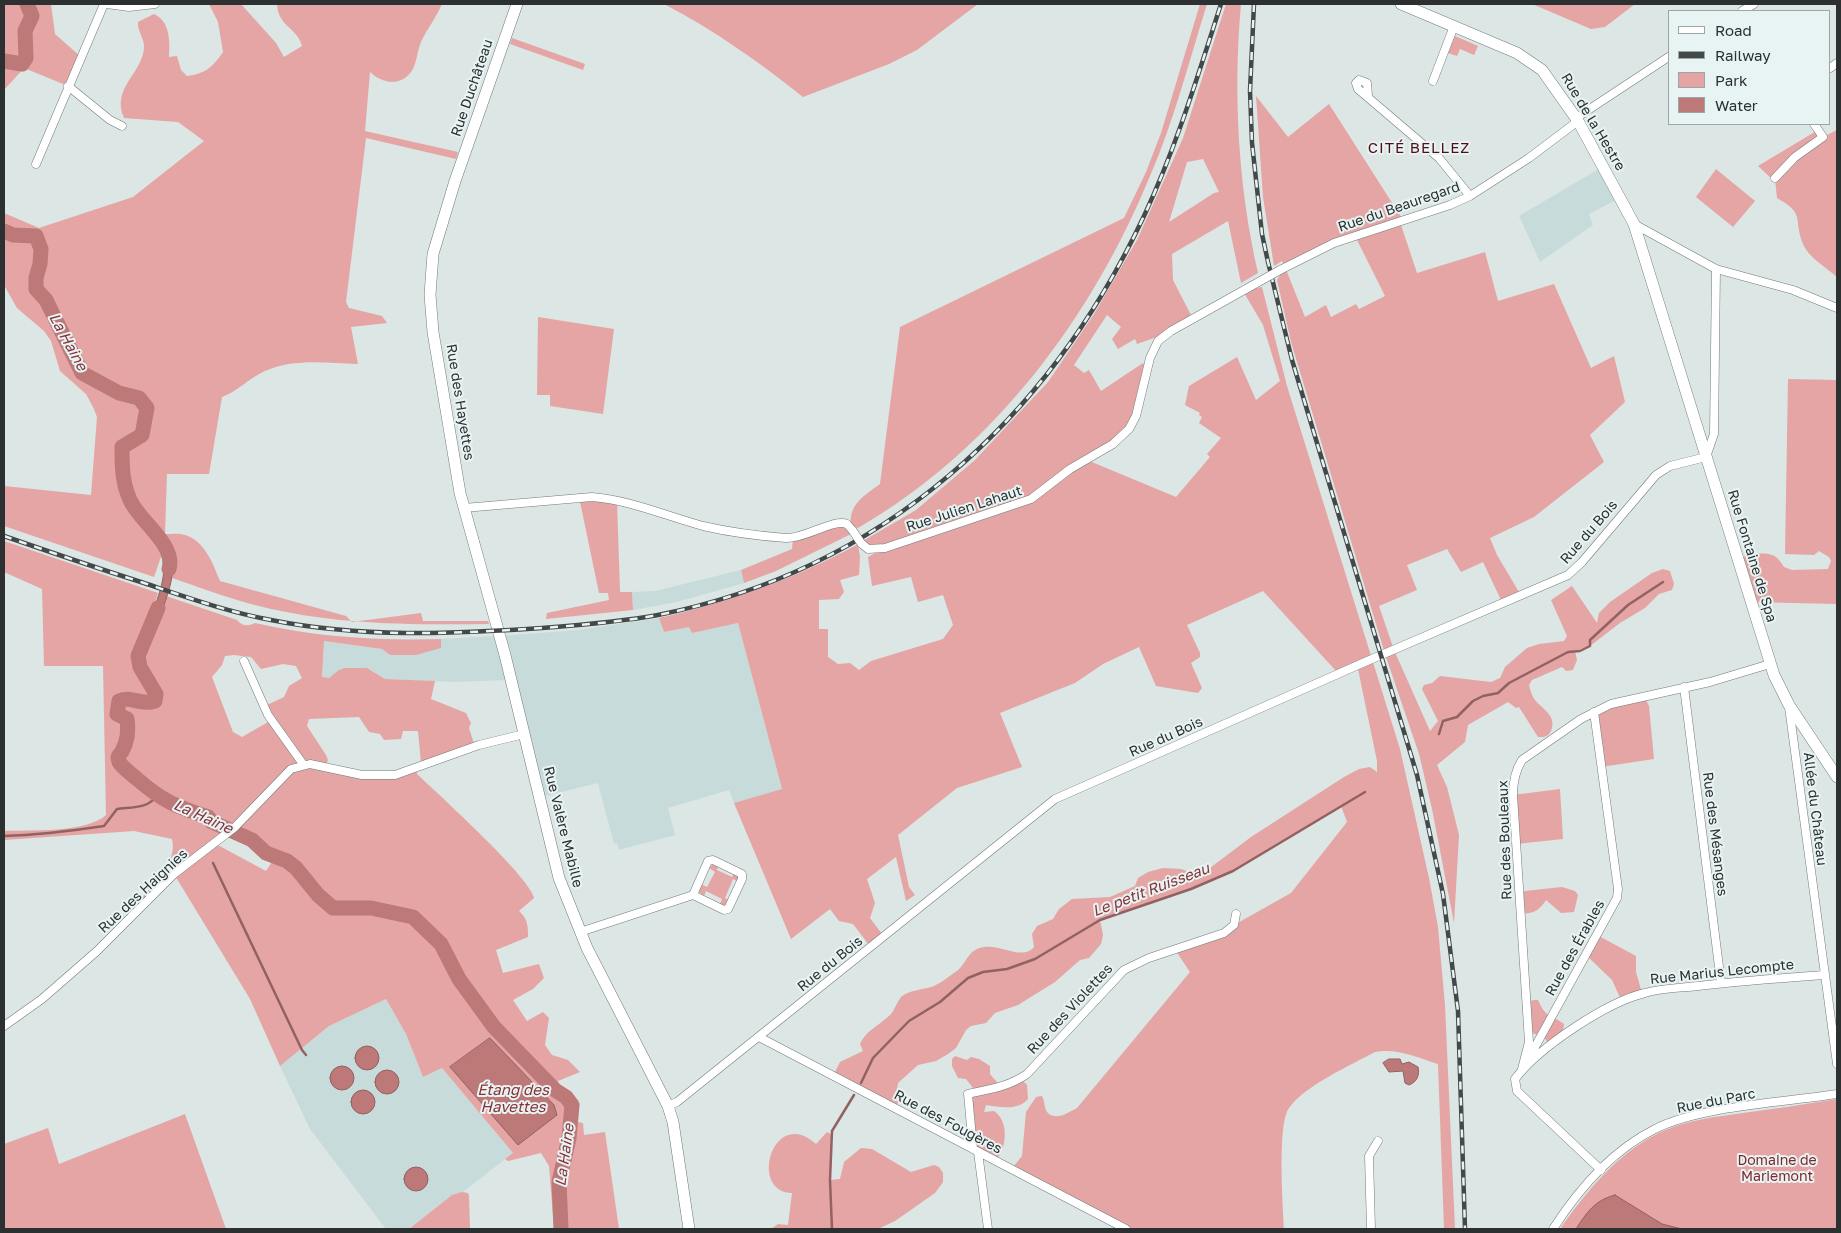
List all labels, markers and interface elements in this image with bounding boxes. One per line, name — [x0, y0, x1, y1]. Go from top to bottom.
legend — [1668, 10, 1831, 125]
text: Road — [1715, 21, 1752, 39]
street label: Rue Duchâteau — [448, 37, 496, 139]
text: Railway — [1715, 46, 1771, 64]
street label: Rue de la Hestre — [1557, 70, 1629, 174]
text: Park — [1715, 71, 1747, 89]
text: Water — [1715, 96, 1758, 114]
district label: CITÉ BELLEZ — [1366, 139, 1472, 157]
street label: Rue du Beauregard — [1336, 178, 1462, 236]
water label: La Haine — [45, 310, 91, 374]
street label: Rue des Hayettes — [443, 343, 477, 461]
street label: Rue Julien Lahaut — [904, 482, 1024, 536]
street label: Rue Fontaine de Spa — [1724, 488, 1780, 624]
street label: Rue du Bois — [1557, 497, 1621, 567]
street label: Rue du Bois — [1127, 713, 1205, 761]
street label: Allée du Château — [1800, 751, 1830, 867]
street label: Rue Valère Mabille — [540, 765, 586, 889]
street label: Rue des Mésanges — [1699, 771, 1731, 897]
street label: Rue des Bouleaux — [1495, 780, 1515, 900]
water label: La Haine — [171, 796, 235, 838]
street label: Rue des Haignies — [95, 845, 191, 937]
water label: Le petit Ruisseau — [1090, 859, 1212, 921]
street label: Rue des Érables — [1542, 897, 1608, 999]
street label: Rue du Bois — [794, 933, 866, 995]
street label: Rue Marius Lecompte — [1649, 956, 1795, 988]
street label: Rue des Violettes — [1024, 960, 1116, 1058]
water label: Étang des Havettes — [477, 1081, 549, 1116]
street label: Rue du Parc — [1675, 1085, 1757, 1117]
street label: Rue des Fougères — [891, 1087, 1005, 1157]
water label: La Haine — [552, 1123, 578, 1187]
park label: Domaine de Mariemont — [1737, 1153, 1817, 1186]

